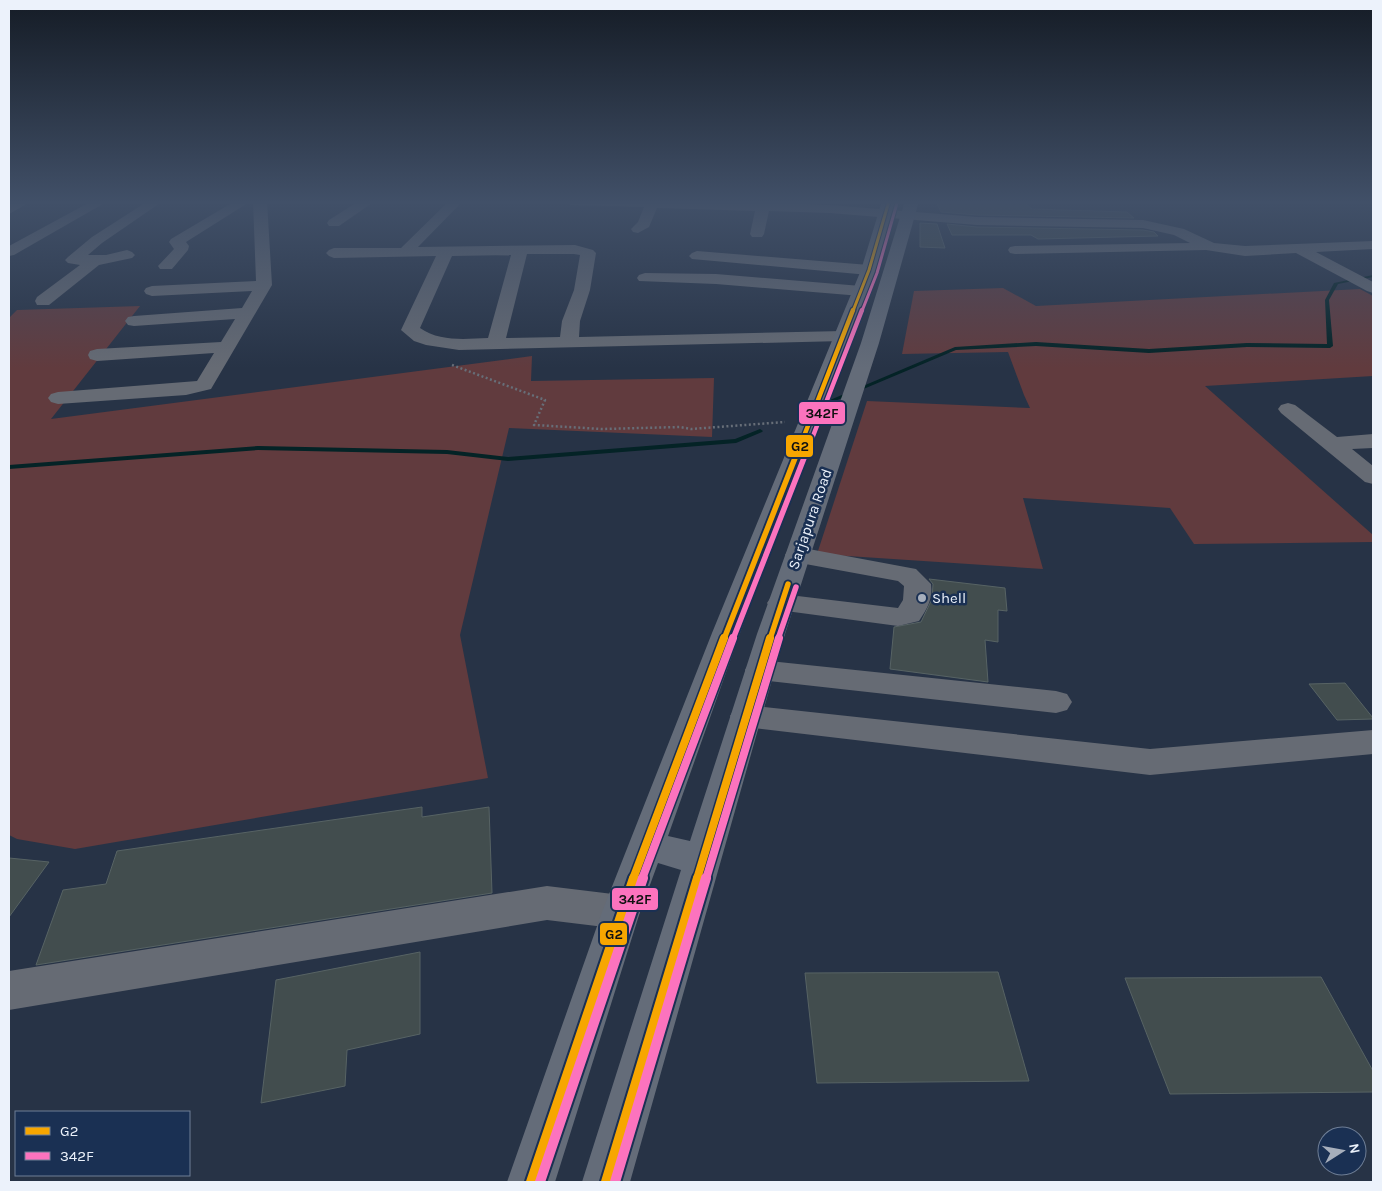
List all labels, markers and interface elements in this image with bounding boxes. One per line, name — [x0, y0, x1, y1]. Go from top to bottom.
line badge: 342F — [798, 401, 846, 425]
text: 342F — [805, 405, 839, 422]
line badge: G2 — [785, 434, 814, 458]
text: G2 — [791, 438, 809, 455]
street label: Sarjapura Road — [784, 466, 836, 572]
place label: Shell — [932, 589, 966, 607]
marker: Shell — [916, 592, 928, 604]
line badge: 342F — [611, 887, 659, 911]
text: 342F — [618, 891, 652, 908]
line badge: G2 — [599, 922, 628, 946]
text: G2 — [605, 926, 623, 943]
legend — [15, 1111, 190, 1176]
text: G2 — [60, 1122, 78, 1140]
north arrow — [1317, 1126, 1367, 1176]
text: N — [1345, 1142, 1364, 1155]
text: 342F — [60, 1147, 94, 1165]

